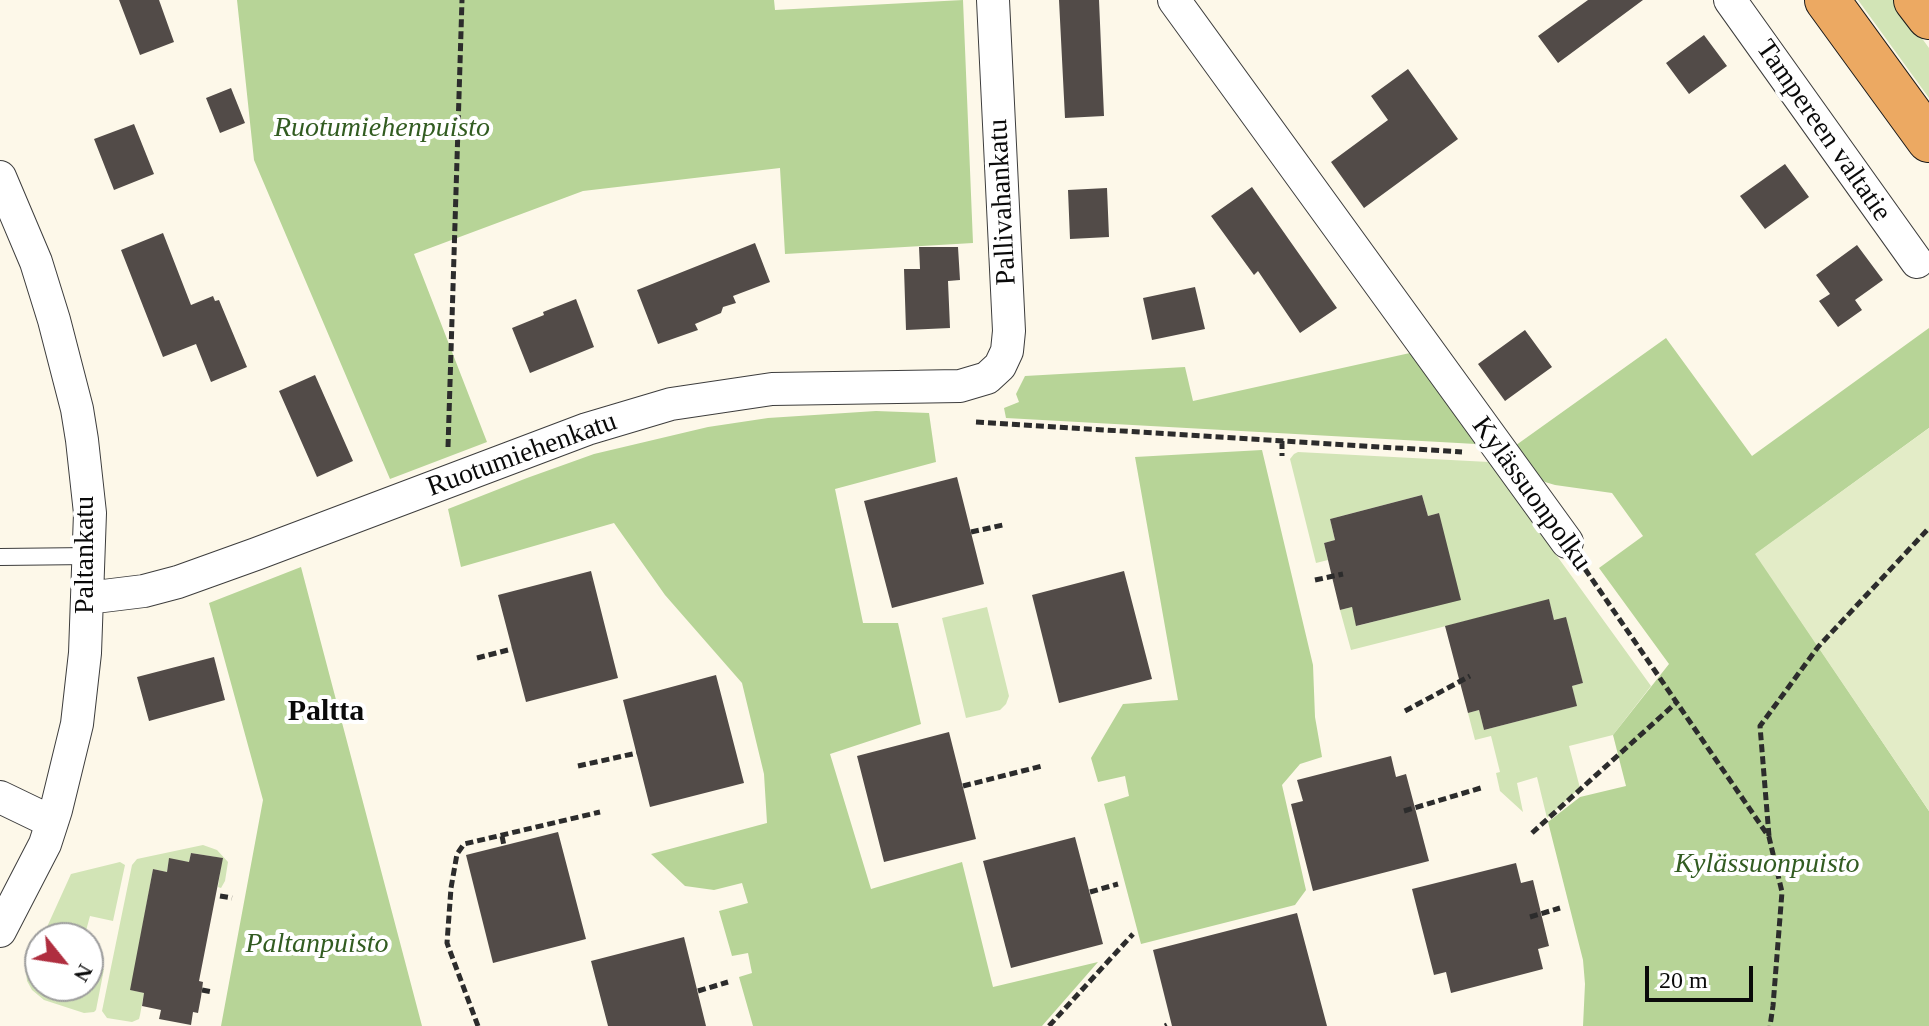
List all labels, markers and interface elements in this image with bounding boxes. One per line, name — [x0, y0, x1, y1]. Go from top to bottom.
street label: Tampereen valtatie — [1748, 34, 1898, 228]
park label: Ruotumiehenpuisto — [274, 112, 490, 146]
street label: Pallivahankatu — [982, 118, 1024, 286]
street label: Ruotumiehenkatu — [423, 405, 621, 505]
street label: Kylässuonpolku — [1464, 411, 1598, 577]
street label: Paltankatu — [69, 496, 103, 614]
district label: Paltta — [288, 694, 364, 730]
park label: Kylässuonpuisto — [1674, 848, 1860, 882]
north arrow — [24, 922, 104, 1002]
park label: Paltanpuisto — [245, 928, 389, 962]
scale bar — [1649, 950, 1757, 1000]
text: N — [69, 960, 98, 986]
text: 20 m — [1659, 967, 1708, 993]

